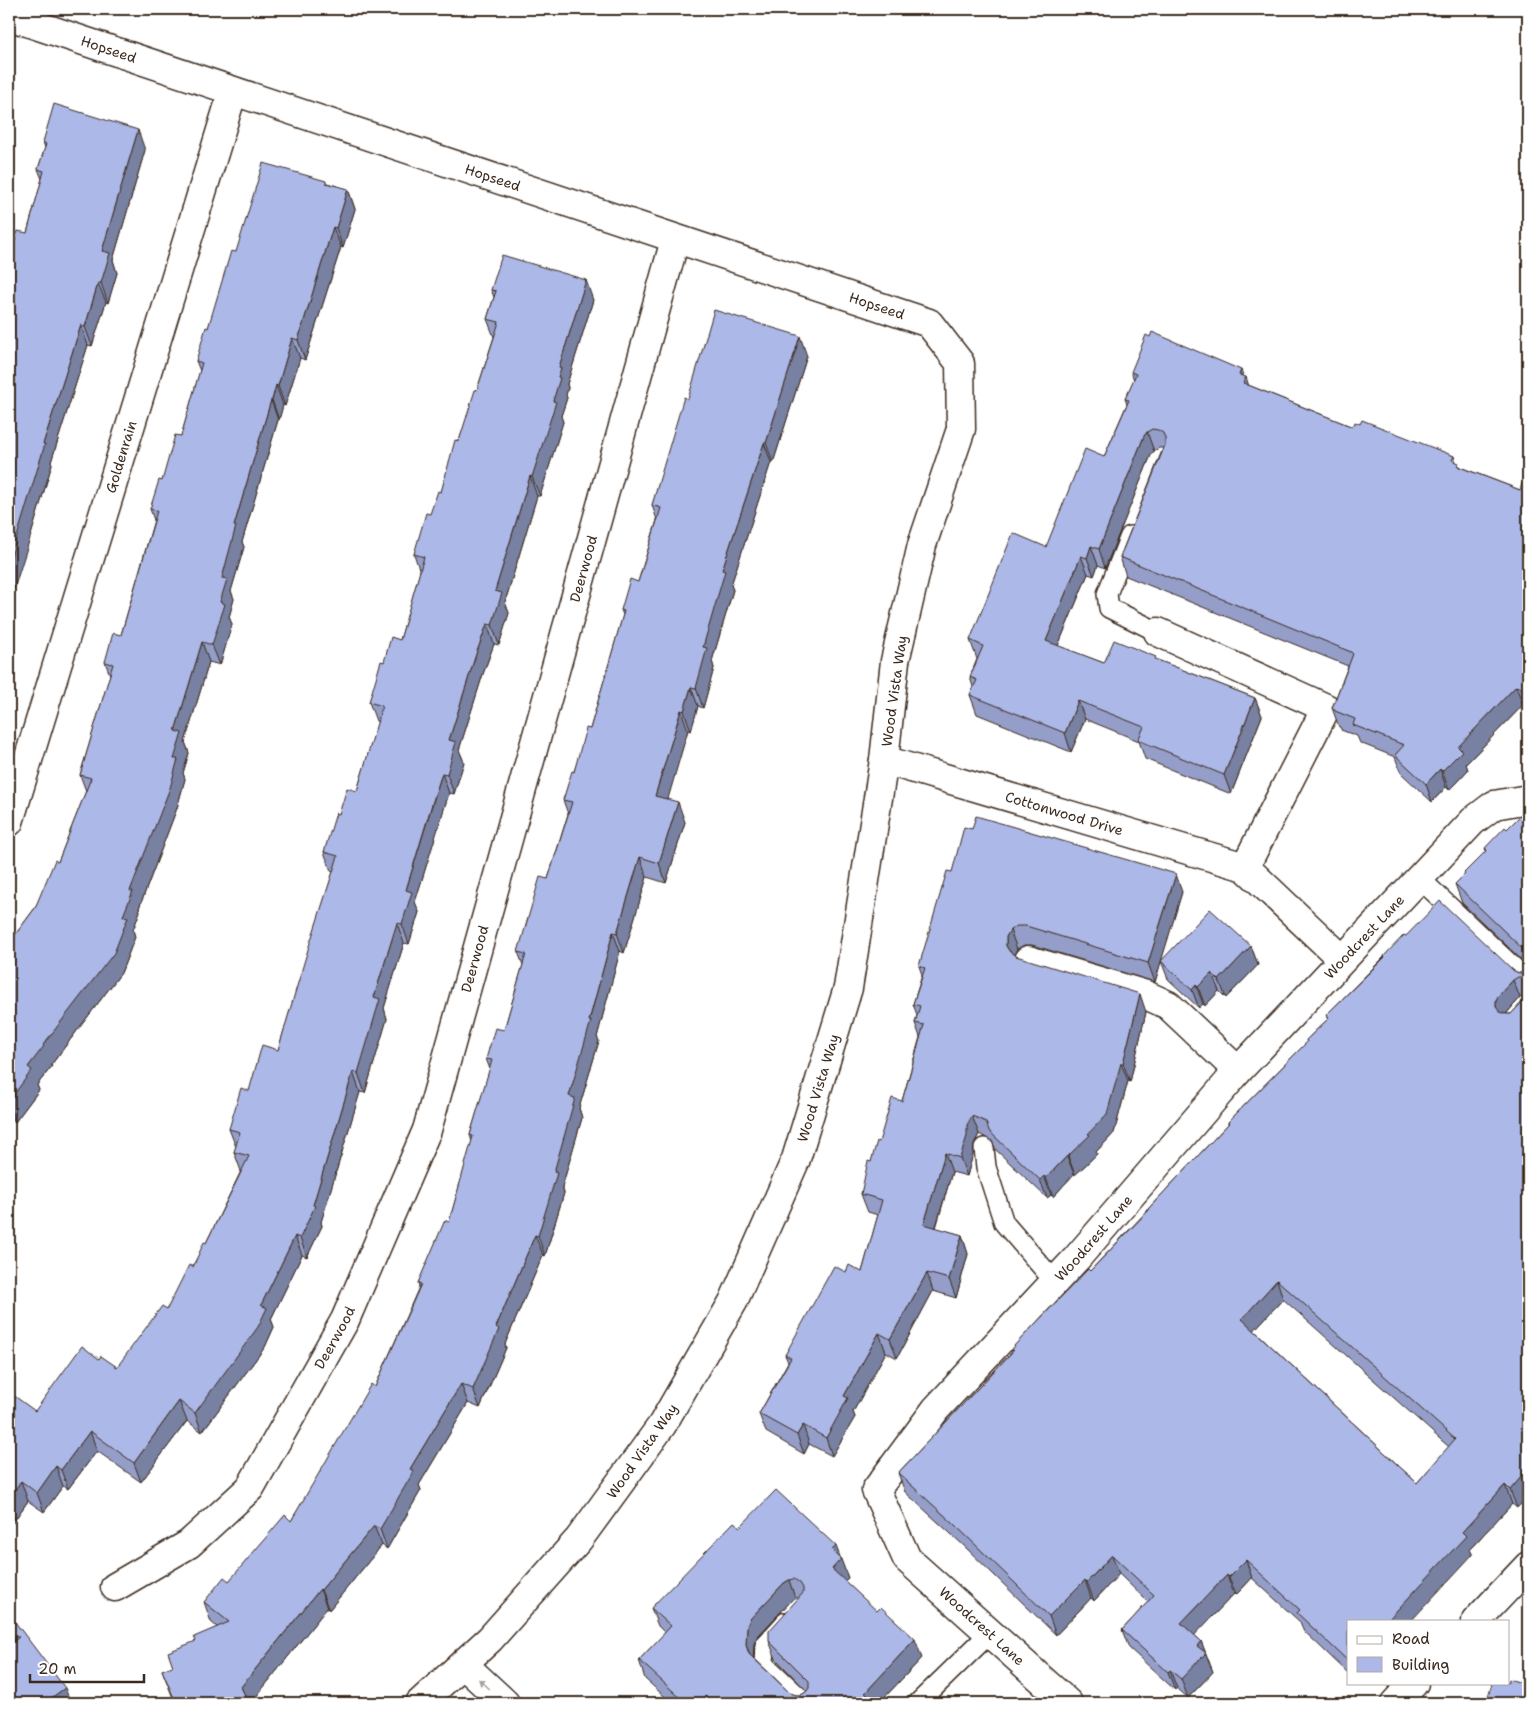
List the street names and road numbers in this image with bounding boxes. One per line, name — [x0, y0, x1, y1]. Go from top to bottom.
street label: Hopseed — [78, 32, 139, 67]
street label: Hopseed — [463, 160, 523, 195]
street label: Hopseed — [847, 288, 907, 323]
street label: Goldenrain — [101, 418, 141, 495]
street label: Deerwood — [565, 533, 601, 604]
street label: Wood Vista Way — [877, 634, 911, 748]
street label: Cottonwood Drive — [1003, 787, 1125, 839]
street label: Woodcrest Lane — [1320, 891, 1408, 983]
street label: Deerwood — [457, 923, 493, 994]
street label: Wood Vista Way — [793, 1032, 843, 1144]
street label: Woodcrest Lane — [1051, 1191, 1136, 1285]
street label: Deerwood — [310, 1303, 359, 1372]
street label: Wood Vista Way — [603, 1400, 681, 1502]
street label: Woodcrest Lane — [935, 1583, 1029, 1669]

